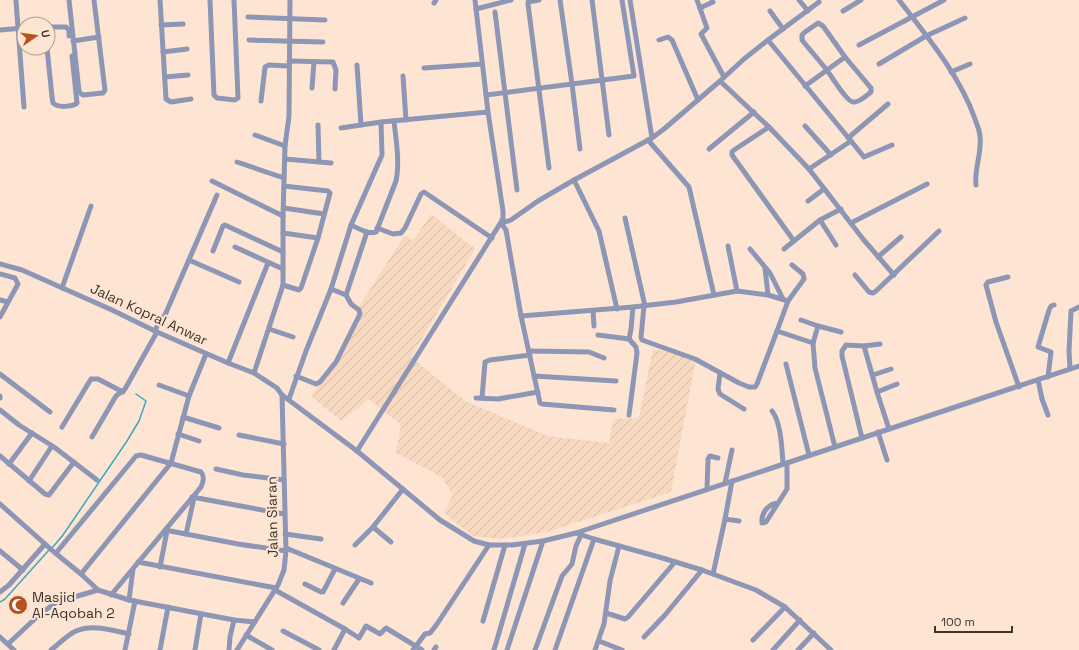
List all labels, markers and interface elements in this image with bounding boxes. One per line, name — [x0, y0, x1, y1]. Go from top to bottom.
north arrow — [16, 16, 56, 56]
text: U — [38, 29, 53, 39]
street label: Jalan Kopral Anwar — [88, 279, 210, 349]
street label: Jalan Siaran — [262, 476, 282, 558]
place label: Masjid Al-Aqobah 2 — [32, 588, 115, 622]
mosque icon: Masjid Al-Aqobah 2 — [7, 594, 29, 616]
scale bar — [935, 608, 1012, 634]
text: 100 m — [941, 614, 975, 630]

